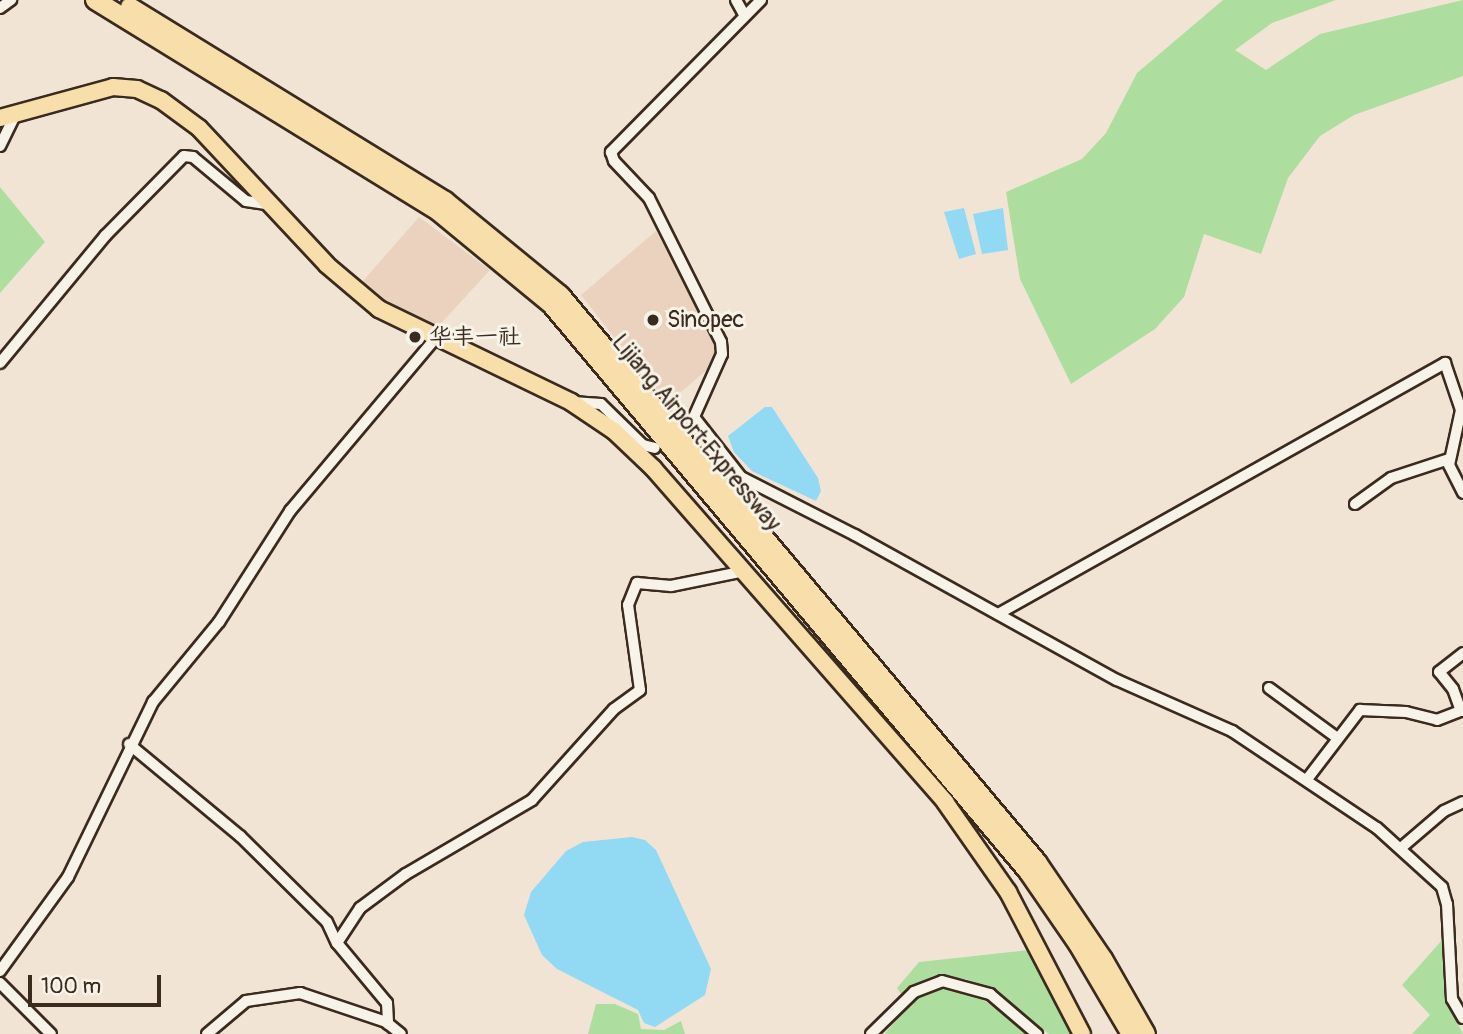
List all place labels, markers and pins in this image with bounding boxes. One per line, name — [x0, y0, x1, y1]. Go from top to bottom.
place label: Sinopec — [667, 306, 744, 334]
marker: Sinopec — [645, 312, 661, 328]
place label: 华丰一社 — [429, 323, 521, 351]
marker: 华丰一社 — [407, 329, 423, 345]

